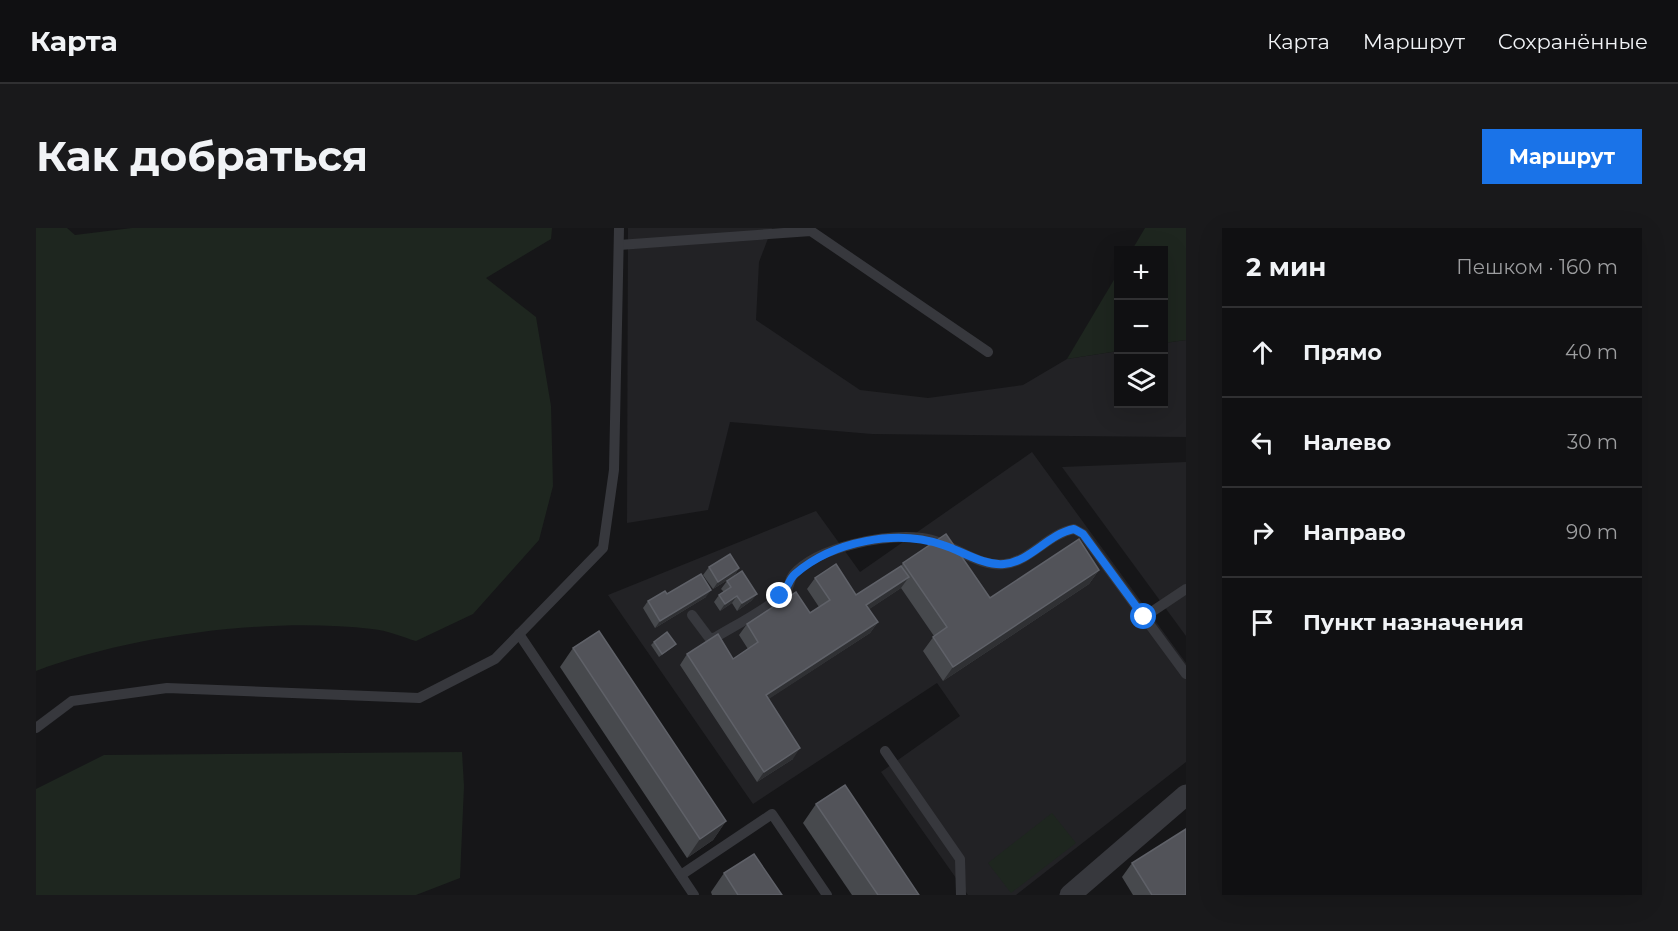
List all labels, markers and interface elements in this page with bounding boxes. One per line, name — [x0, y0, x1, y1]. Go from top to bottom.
text: Карта — [30, 24, 118, 58]
text: Карта — [1267, 29, 1330, 54]
text: Маршрут — [1363, 29, 1465, 54]
text: Сохранённые — [1498, 29, 1648, 54]
button: Маршрут — [1482, 129, 1642, 184]
text: Как добраться — [36, 130, 368, 182]
map controls — [1114, 246, 1168, 408]
button: + — [1114, 246, 1168, 300]
text: 2 мин — [1246, 251, 1326, 283]
text: Пешком · 160 m — [1456, 255, 1618, 279]
button: − — [1114, 300, 1168, 354]
icon: ahead — [1246, 336, 1279, 369]
text: Прямо — [1303, 339, 1382, 366]
text: 40 m — [1565, 340, 1618, 364]
button: layers — [1114, 354, 1168, 408]
icon: left — [1246, 426, 1279, 459]
text: Налево — [1303, 429, 1391, 456]
text: 30 m — [1567, 430, 1618, 454]
icon: right — [1246, 516, 1279, 549]
text: Направо — [1303, 519, 1406, 546]
text: 90 m — [1566, 520, 1618, 544]
route end — [766, 582, 792, 608]
route start — [1130, 603, 1156, 629]
icon: arrive — [1246, 606, 1279, 639]
text: Пункт назначения — [1303, 609, 1524, 636]

